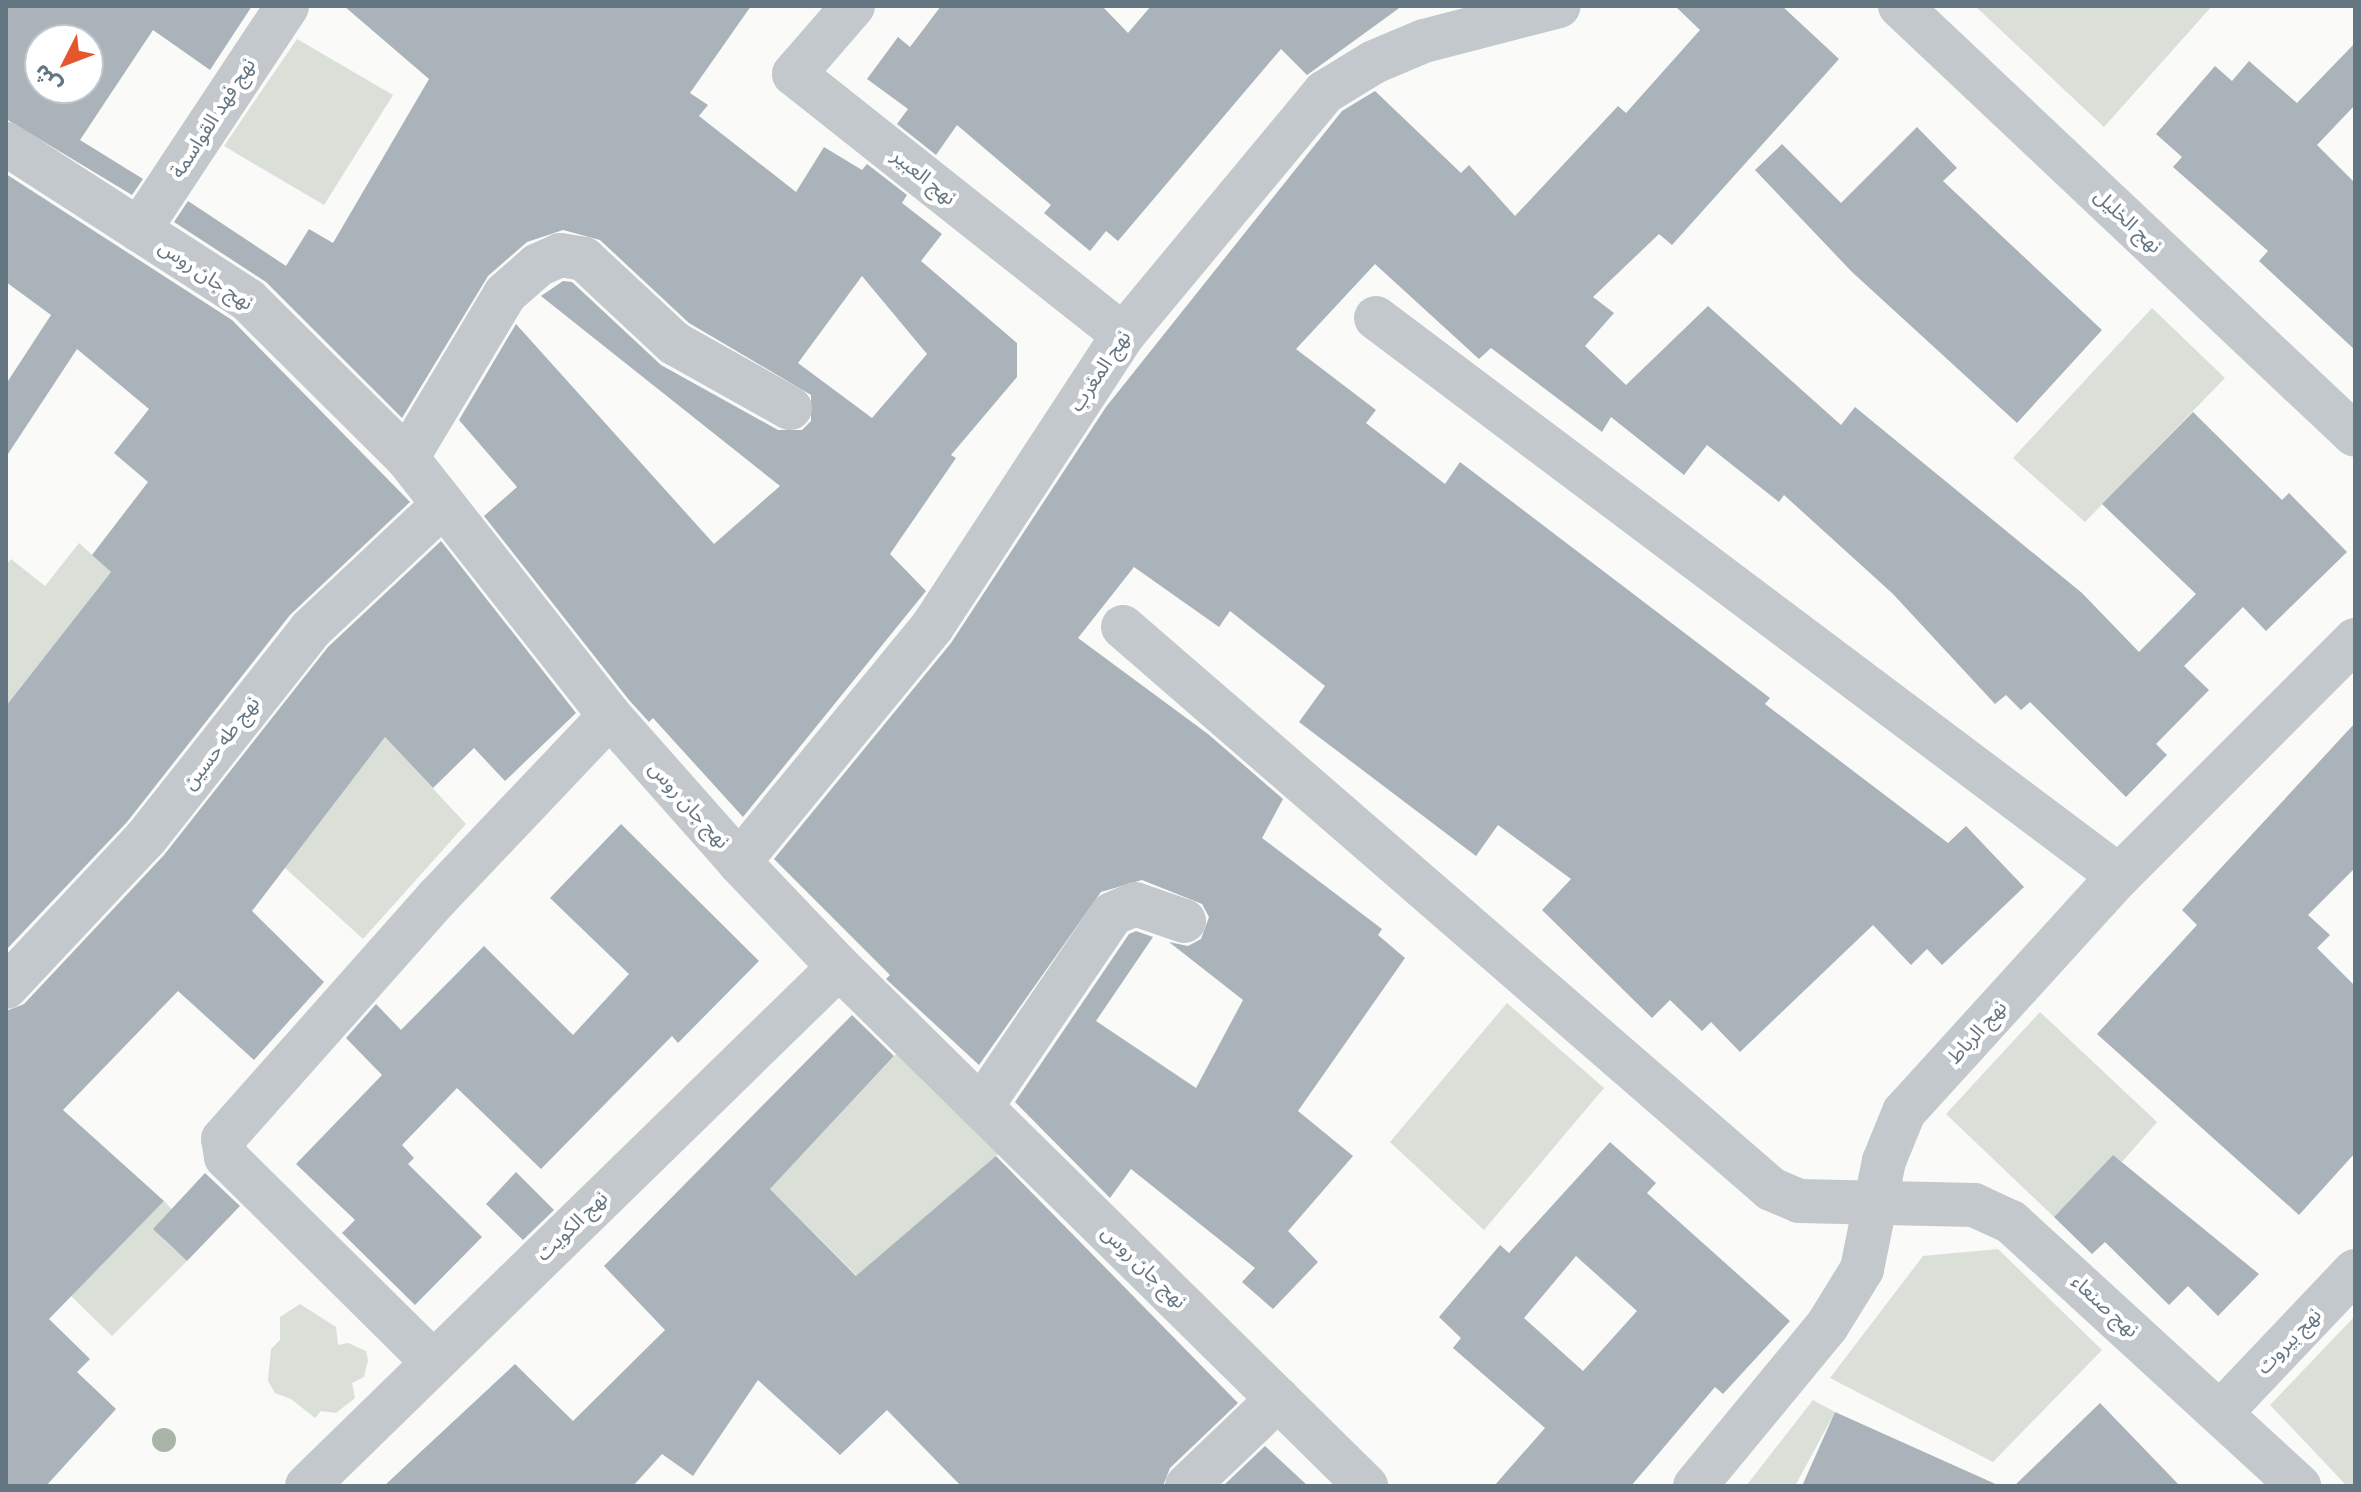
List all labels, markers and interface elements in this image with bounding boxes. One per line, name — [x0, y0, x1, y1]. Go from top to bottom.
north arrow — [24, 24, 104, 104]
street label: نهج فهد القواسمة — [165, 54, 261, 182]
text: ش — [27, 59, 67, 99]
street label: نهج العبير — [887, 144, 961, 210]
street label: نهج الخليل — [2089, 184, 2167, 258]
street label: نهج جان روس — [154, 235, 258, 315]
street label: نهج المغرب — [1064, 326, 1136, 416]
street label: نهج طه حسين — [177, 692, 265, 794]
street label: نهج جان روس — [644, 756, 734, 854]
street label: نهج الرباط — [1942, 995, 2012, 1069]
street label: نهج الكويت — [531, 1186, 613, 1266]
street label: نهج جان روس — [1096, 1220, 1192, 1314]
street label: نهج صنعاء — [2066, 1270, 2144, 1342]
street label: نهج بيروت — [2252, 1303, 2326, 1379]

